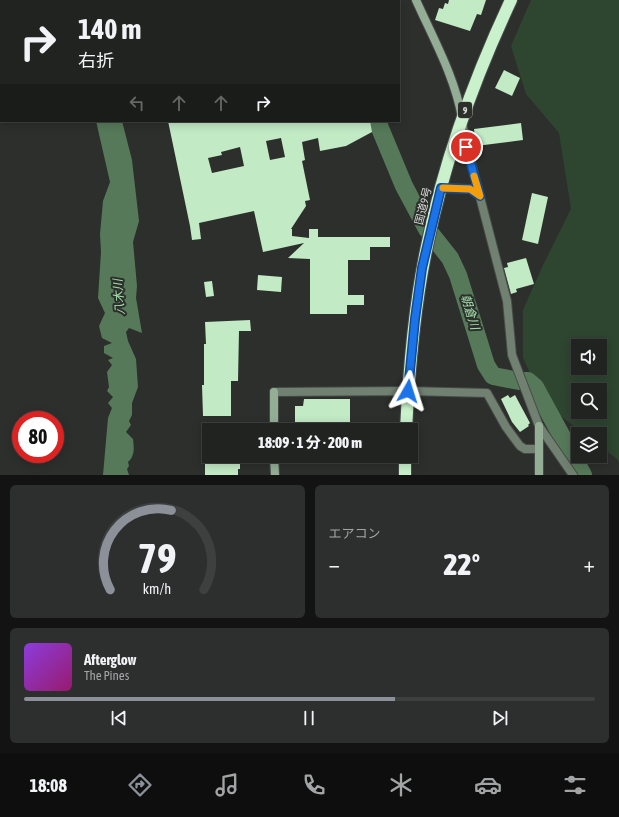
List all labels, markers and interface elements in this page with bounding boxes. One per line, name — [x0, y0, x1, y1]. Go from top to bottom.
text: 140 m — [78, 13, 141, 45]
icon: right — [12, 16, 64, 68]
text: 右折 — [78, 50, 114, 71]
icon: left — [126, 92, 148, 114]
icon: ahead — [168, 92, 190, 114]
icon: ahead — [210, 92, 232, 114]
icon: right — [252, 92, 274, 114]
road number: 9 — [458, 102, 472, 118]
pin — [449, 130, 483, 164]
icon: arrive — [455, 136, 477, 158]
street label: 国道9号 — [413, 186, 433, 226]
water label: 八木川 — [111, 277, 127, 315]
water label: 朝倉川 — [458, 293, 483, 333]
map controls — [571, 339, 607, 463]
button: sound — [571, 339, 607, 375]
position arrow — [387, 370, 429, 412]
button: search — [571, 383, 607, 419]
speed limit sign: 80 — [12, 411, 64, 463]
button: layers — [571, 427, 607, 463]
text: 18:09 · 1 分 · 200 m — [258, 434, 362, 451]
text: エアコン — [329, 526, 381, 541]
text: 79 — [138, 533, 177, 581]
text: 22° — [444, 547, 480, 581]
text: − — [329, 551, 340, 577]
text: + — [584, 551, 595, 577]
text: km/h — [143, 580, 171, 596]
text: Afterglow — [84, 651, 137, 668]
text: The Pines — [84, 668, 129, 683]
icon: previous — [108, 707, 130, 729]
icon: pause — [298, 707, 320, 729]
icon: next — [489, 707, 511, 729]
icon: directions — [126, 771, 154, 799]
icon: music — [213, 771, 241, 799]
icon: phone — [300, 771, 328, 799]
icon: climate — [387, 771, 415, 799]
icon: car — [474, 771, 502, 799]
icon: filters — [561, 771, 589, 799]
text: 18:08 — [30, 775, 67, 796]

